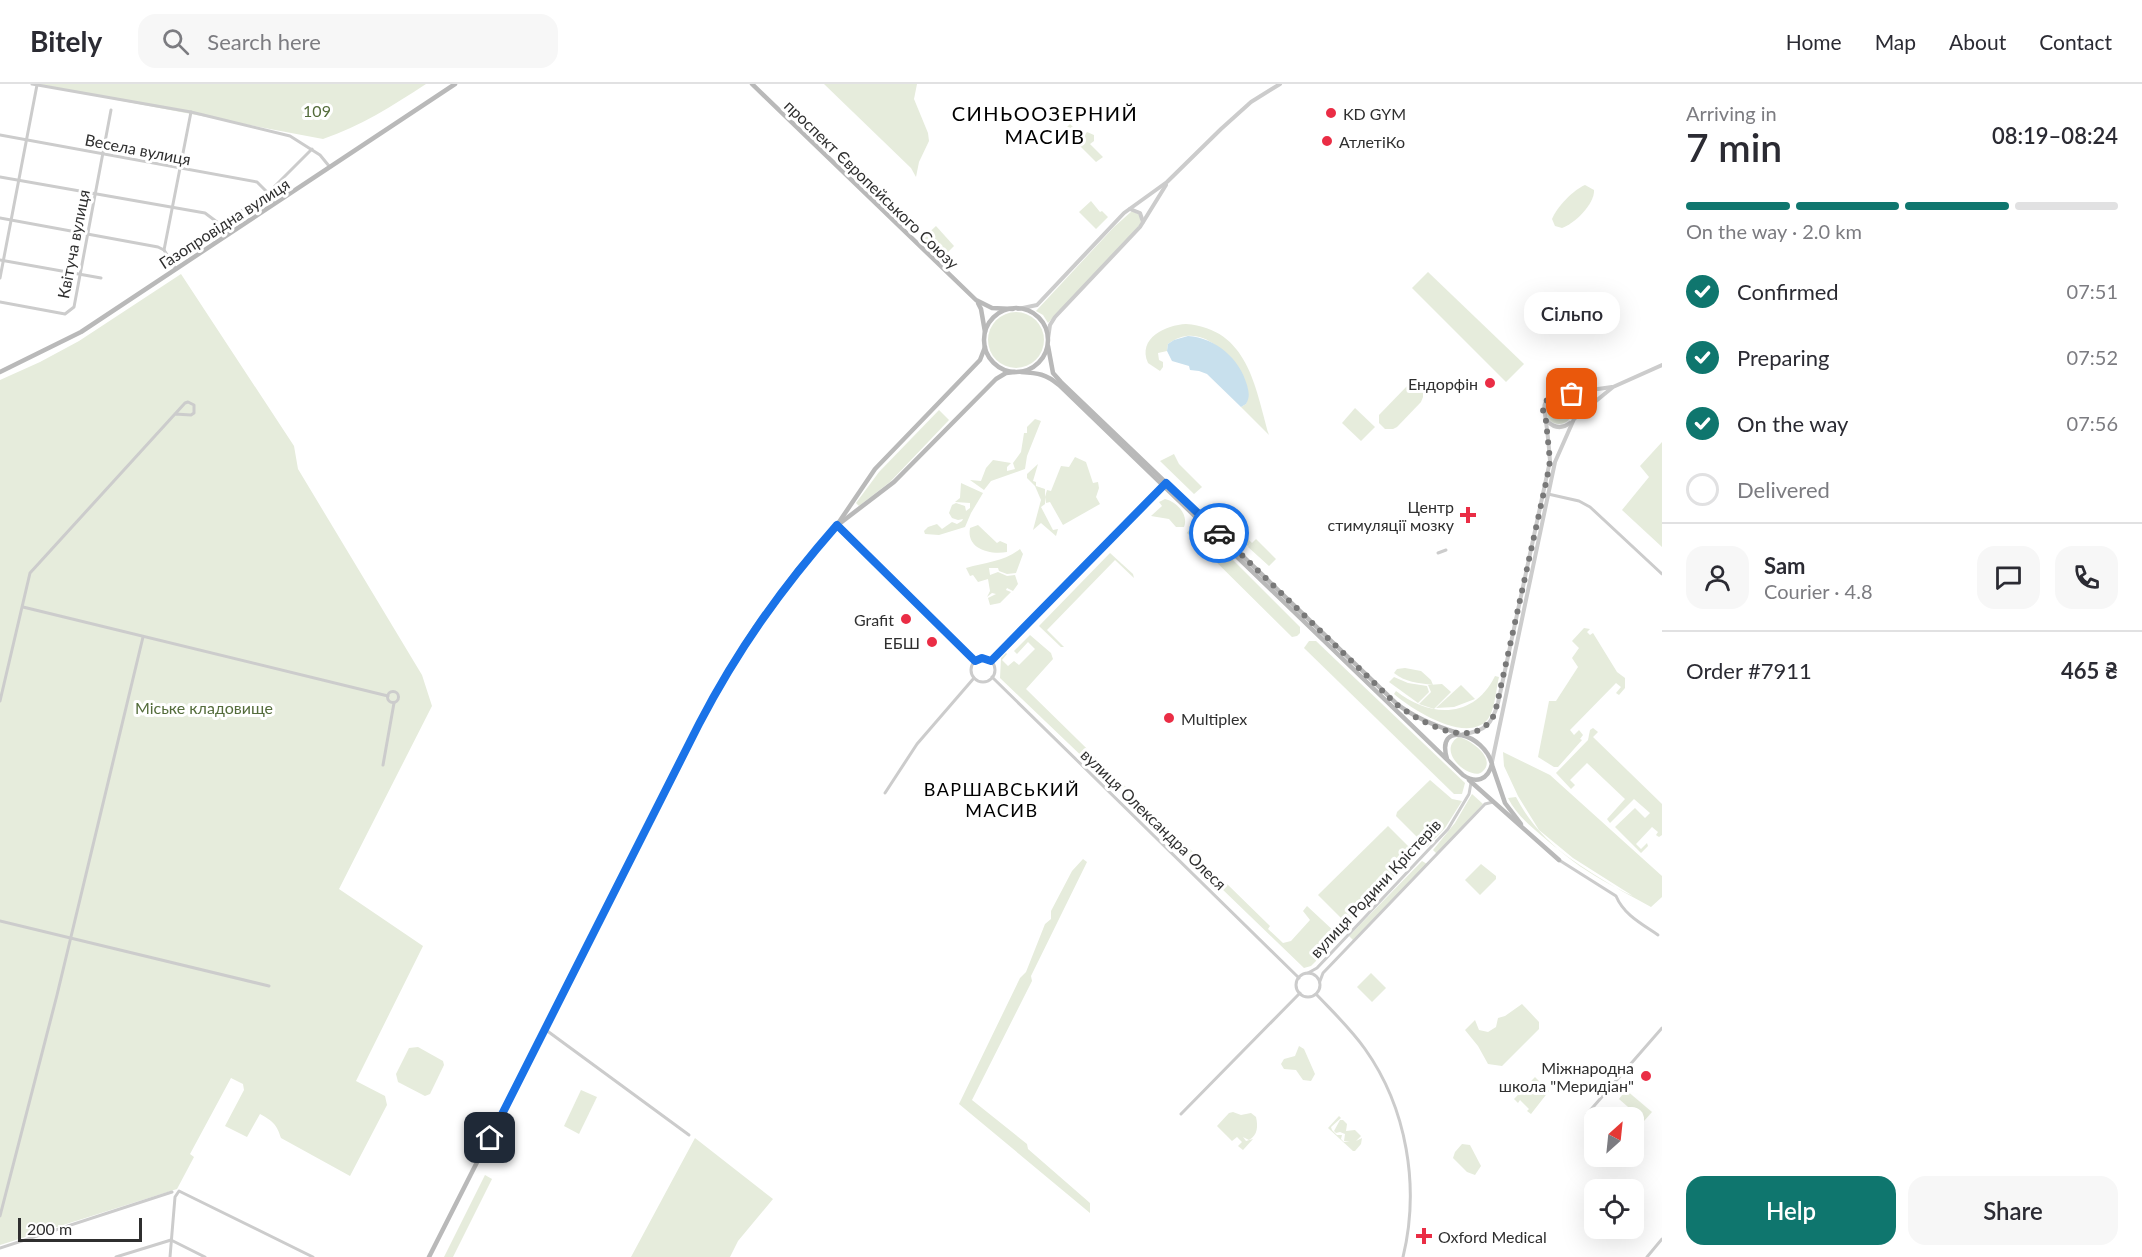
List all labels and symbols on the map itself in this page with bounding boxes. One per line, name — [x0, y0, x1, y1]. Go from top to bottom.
street label: проспект Європейського Союзу — [781, 96, 964, 273]
park label: 109 — [303, 101, 331, 120]
district label: СИНЬООЗЕРНИЙ МАСИВ — [952, 101, 1138, 148]
place label: KD GYM — [1343, 104, 1406, 123]
marker: KD GYM — [1324, 106, 1338, 120]
street label: Весела вулиця — [83, 129, 193, 169]
place label: АтлетіКо — [1339, 132, 1405, 151]
marker: АтлетіКо — [1320, 134, 1334, 148]
street label: Газопровідна вулиця — [155, 174, 293, 272]
street label: Квітуча вулиця — [53, 188, 93, 300]
callout: Сільпо — [1524, 292, 1620, 334]
pin — [1546, 368, 1597, 419]
place label: Ендорфін — [1408, 374, 1478, 393]
marker: Ендорфін — [1483, 376, 1497, 390]
place label: Центр стимуляції мозку — [1328, 497, 1455, 534]
courier — [1189, 503, 1249, 563]
marker: Центр стимуляції мозку — [1459, 506, 1477, 524]
place label: Grafit — [854, 610, 894, 629]
marker: Grafit — [899, 612, 913, 626]
place label: ЕБШ — [884, 633, 920, 652]
marker: ЕБШ — [925, 635, 939, 649]
park label: Міське кладовище — [135, 698, 273, 717]
place label: Multiplex — [1181, 709, 1247, 728]
marker: Multiplex — [1162, 711, 1176, 725]
street label: вулиця Олександра Олеся — [1078, 745, 1230, 893]
district label: ВАРШАВСЬКИЙ МАСИВ — [924, 778, 1080, 821]
street label: вулиця Родини Крістерів — [1306, 815, 1444, 961]
place label: Міжнародна школа "Меридіан" — [1499, 1058, 1634, 1095]
marker: Міжнародна школа "Меридіан" — [1639, 1069, 1653, 1083]
north arrow — [1584, 1107, 1644, 1167]
pin — [464, 1112, 515, 1163]
scale bar — [18, 1215, 142, 1242]
marker: Oxford Medical — [1415, 1227, 1433, 1245]
place label: Oxford Medical — [1438, 1227, 1547, 1246]

